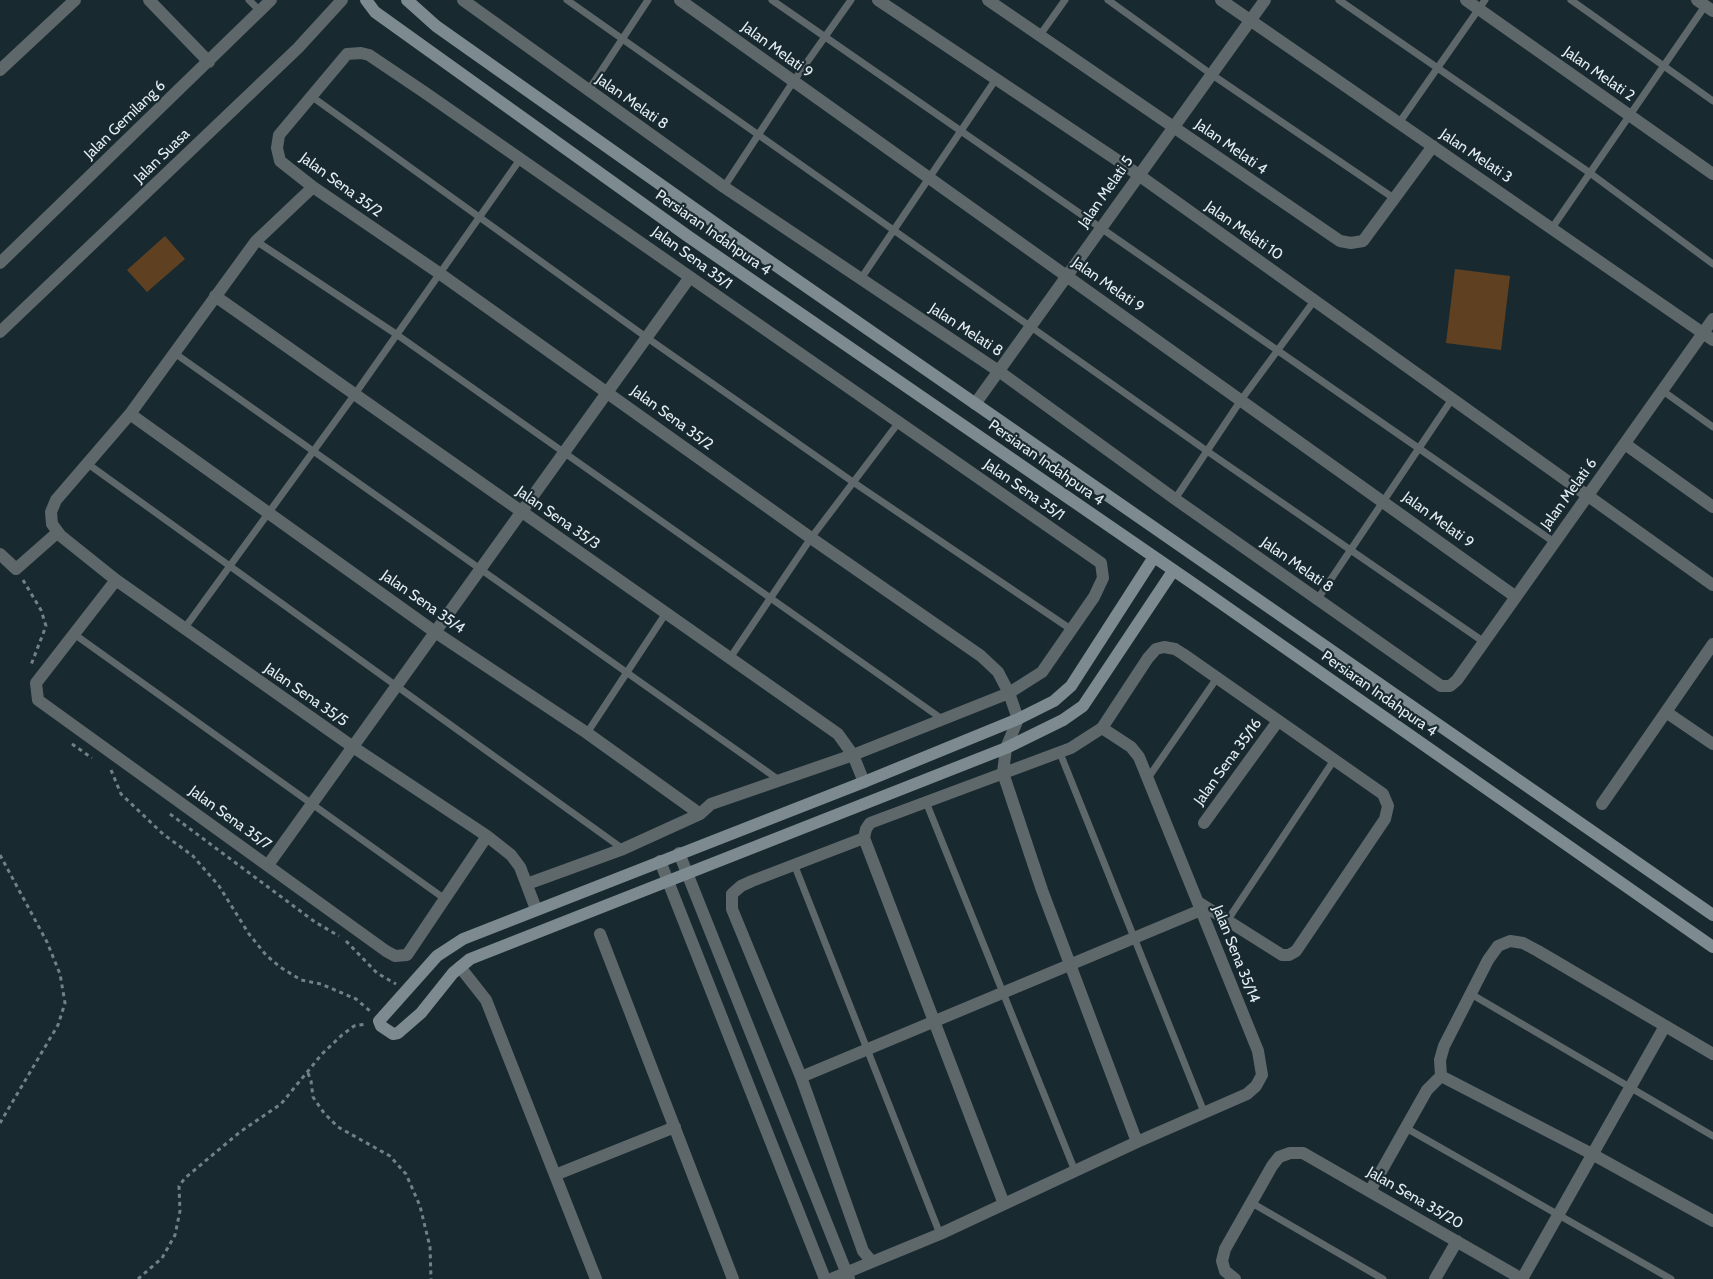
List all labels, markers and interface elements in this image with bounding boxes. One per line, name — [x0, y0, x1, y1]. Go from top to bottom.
street label: Jalan Melati 9 — [738, 18, 816, 82]
street label: Jalan Melati 2 — [1560, 43, 1638, 105]
street label: Jalan Melati 8 — [592, 70, 672, 134]
street label: Jalan Gemilang 6 — [81, 77, 169, 163]
street label: Jalan Melati 4 — [1191, 116, 1271, 178]
street label: Jalan Suasa — [130, 125, 194, 187]
street label: Jalan Melati 3 — [1436, 125, 1516, 187]
street label: Jalan Sena 35/2 — [296, 149, 386, 221]
street label: Jalan Melati 5 — [1075, 153, 1137, 231]
street label: Persiaran Indahpura 4 — [652, 186, 774, 280]
street label: Jalan Melati 10 — [1202, 198, 1286, 264]
street label: Jalan Sena 35/1 — [648, 223, 736, 293]
street label: Jalan Melati 9 — [1069, 254, 1147, 316]
street label: Jalan Melati 8 — [926, 299, 1006, 361]
street label: Jalan Sena 35/2 — [627, 382, 717, 454]
street label: Persiaran Indahpura 4 — [985, 416, 1107, 510]
street label: Jalan Sena 35/1 — [980, 455, 1068, 525]
street label: Jalan Melati 6 — [1537, 455, 1601, 533]
street label: Jalan Sena 35/3 — [513, 483, 603, 553]
street label: Jalan Melati 9 — [1399, 488, 1477, 552]
street label: Jalan Melati 8 — [1257, 533, 1337, 597]
street label: Jalan Sena 35/4 — [378, 567, 468, 637]
street label: Persiaran Indahpura 4 — [1318, 647, 1440, 741]
street label: Jalan Sena 35/5 — [261, 660, 351, 730]
street label: Jalan Sena 35/16 — [1190, 715, 1266, 809]
street label: Jalan Sena 35/7 — [185, 782, 275, 854]
street label: Jalan Sena 35/14 — [1208, 903, 1264, 1005]
street label: Jalan Sena 35/20 — [1364, 1163, 1466, 1233]

